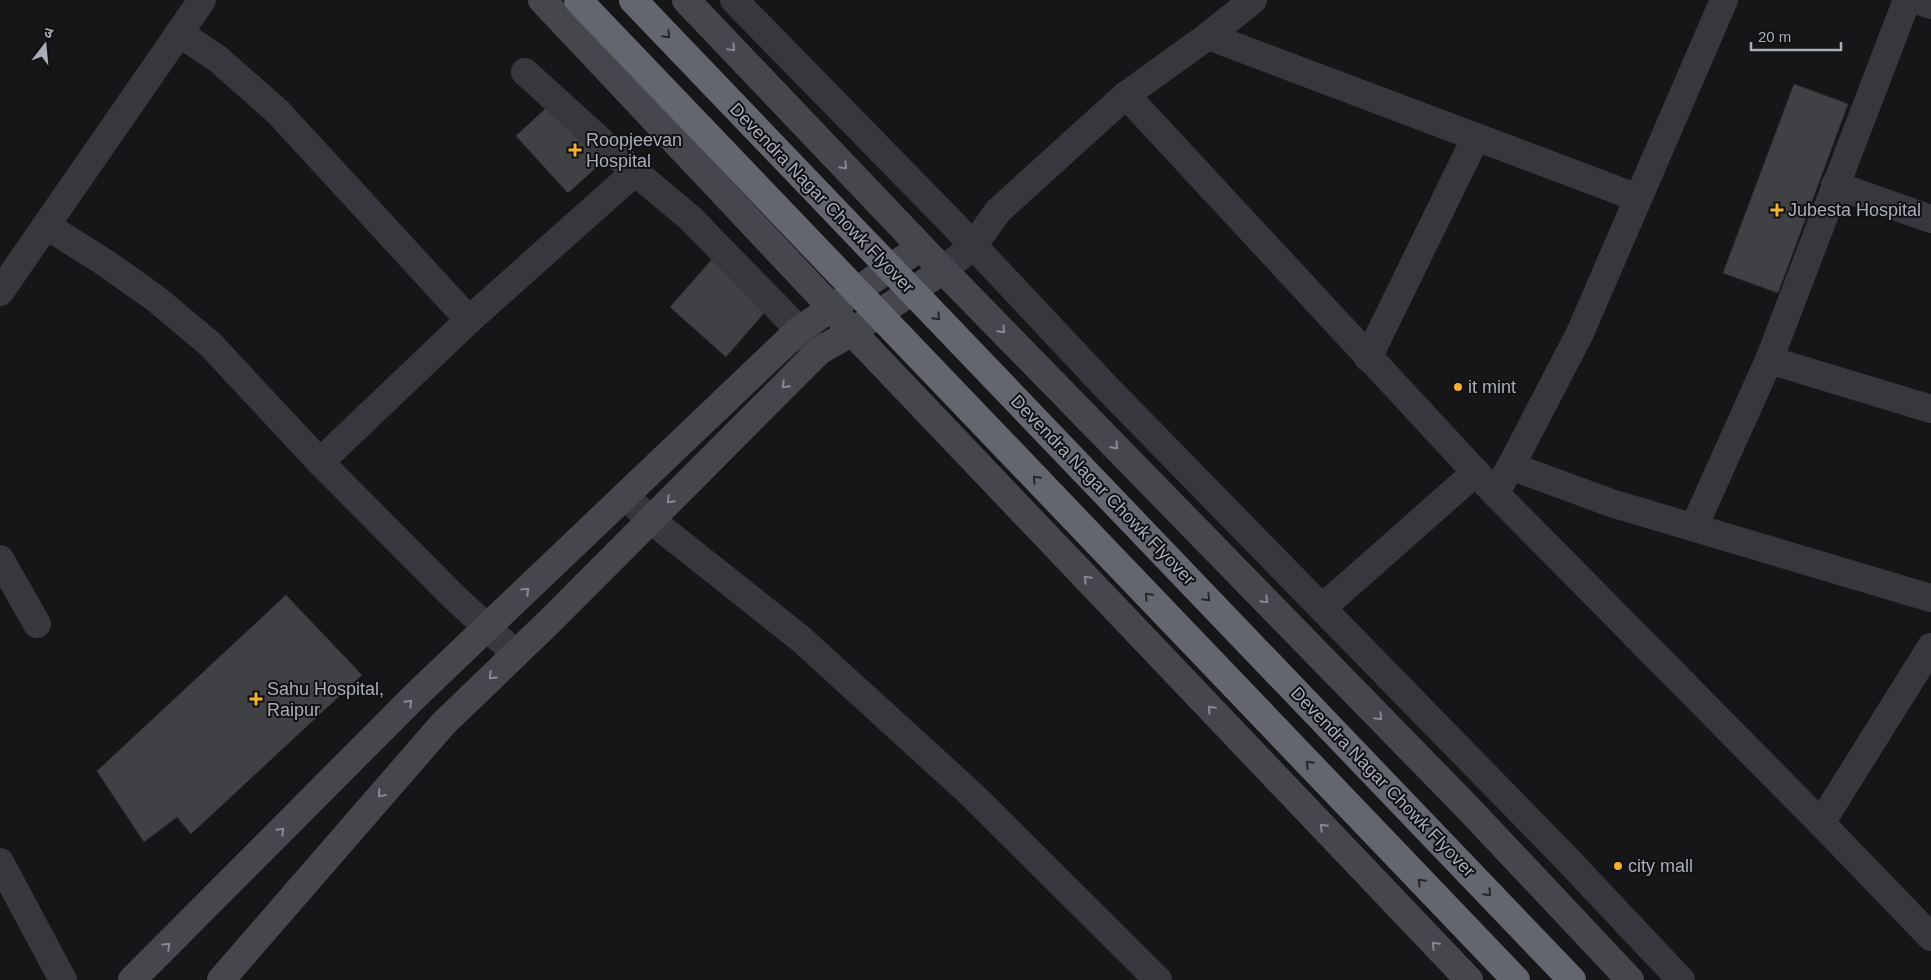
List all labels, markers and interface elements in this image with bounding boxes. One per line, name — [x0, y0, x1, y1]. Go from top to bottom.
north arrow — [20, 20, 70, 70]
scale bar — [1751, 20, 1841, 52]
text: उ — [42, 24, 55, 42]
text: 20 m — [1758, 28, 1791, 45]
one-way arrow — [661, 30, 670, 39]
one-way arrow — [726, 42, 735, 51]
street label: Devendra Nagar Chowk Flyover — [726, 99, 918, 297]
place label: Roopjeevan Hospital — [586, 130, 682, 171]
marker: Roopjeevan Hospital — [568, 143, 582, 157]
one-way arrow — [838, 160, 847, 169]
place label: Jubesta Hospital — [1788, 200, 1921, 220]
marker: Jubesta Hospital — [1770, 203, 1784, 217]
one-way arrow — [931, 311, 940, 320]
one-way arrow — [996, 324, 1005, 333]
place label: it mint — [1468, 377, 1516, 397]
one-way arrow — [782, 379, 791, 388]
marker: it mint — [1452, 381, 1464, 393]
street label: Devendra Nagar Chowk Flyover — [1007, 391, 1199, 589]
one-way arrow — [1109, 441, 1118, 450]
one-way arrow — [1033, 476, 1042, 485]
one-way arrow — [667, 494, 676, 503]
one-way arrow — [1084, 576, 1093, 585]
one-way arrow — [520, 587, 529, 596]
one-way arrow — [1145, 593, 1154, 602]
one-way arrow — [1201, 593, 1210, 602]
one-way arrow — [1259, 595, 1268, 604]
one-way arrow — [489, 670, 498, 679]
place label: Sahu Hospital, Raipur — [267, 679, 384, 720]
street label: Devendra Nagar Chowk Flyover — [1287, 683, 1479, 881]
marker: Sahu Hospital, Raipur — [249, 692, 263, 706]
one-way arrow — [403, 700, 412, 709]
one-way arrow — [1208, 706, 1217, 715]
one-way arrow — [1373, 711, 1382, 720]
one-way arrow — [1306, 761, 1315, 770]
one-way arrow — [378, 789, 387, 798]
one-way arrow — [1320, 824, 1329, 833]
one-way arrow — [276, 827, 285, 836]
place label: city mall — [1628, 856, 1693, 876]
marker: city mall — [1612, 860, 1624, 872]
one-way arrow — [1418, 878, 1427, 887]
one-way arrow — [1482, 887, 1491, 896]
one-way arrow — [1432, 941, 1441, 950]
one-way arrow — [161, 942, 170, 951]

